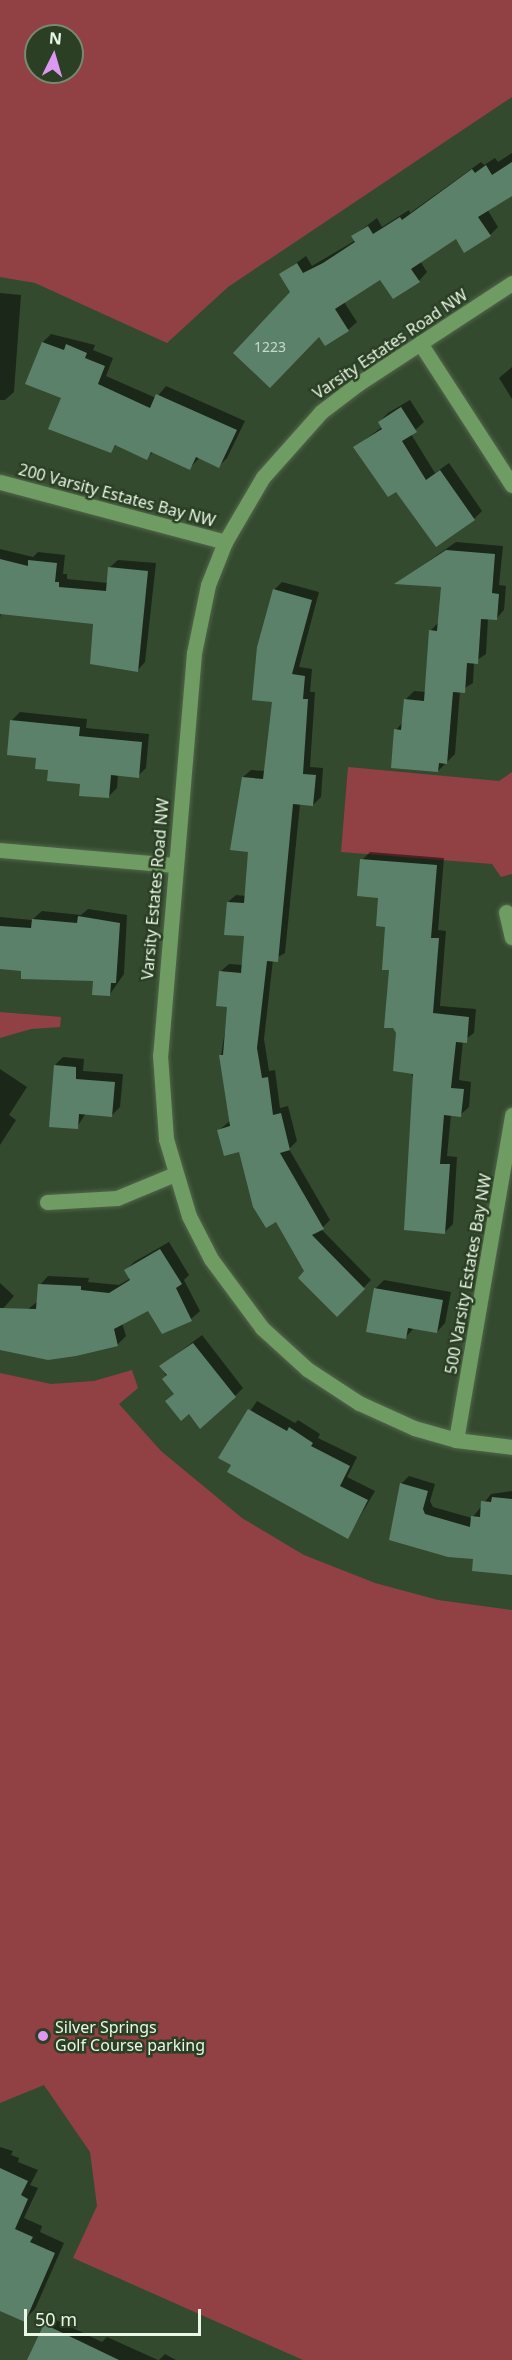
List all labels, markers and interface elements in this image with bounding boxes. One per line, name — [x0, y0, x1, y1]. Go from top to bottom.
north arrow — [24, 24, 84, 84]
text: N — [48, 27, 63, 50]
street label: Varsity Estates Road NW — [309, 285, 471, 403]
house number: 1223 — [254, 339, 286, 355]
street label: 200 Varsity Estates Bay NW — [16, 459, 218, 531]
street label: Varsity Estates Road NW — [137, 797, 173, 981]
street label: 500 Varsity Estates Bay NW — [441, 1172, 495, 1376]
place label: Silver Springs Golf Course parking — [55, 2017, 205, 2055]
marker: Silver Springs Golf Course parking — [36, 2029, 50, 2043]
scale bar — [27, 2297, 204, 2335]
text: 50 m — [35, 2307, 77, 2331]

